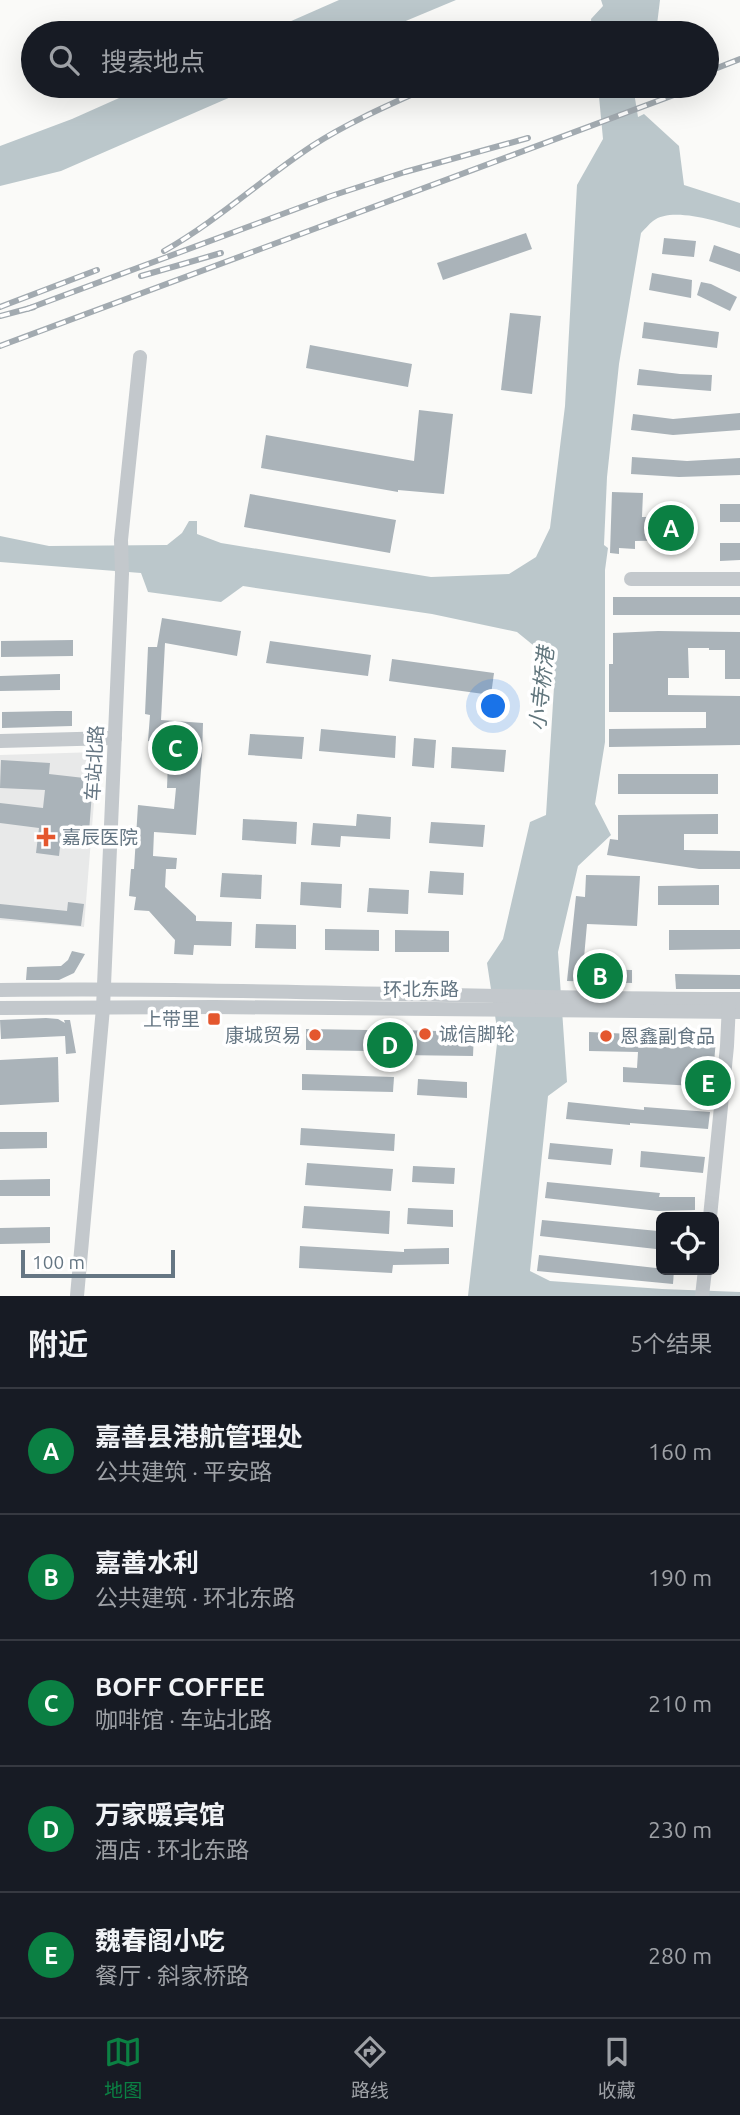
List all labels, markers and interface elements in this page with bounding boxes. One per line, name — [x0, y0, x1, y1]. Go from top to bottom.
search box — [21, 21, 719, 98]
icon: search — [45, 41, 83, 79]
text: 搜索地点 — [101, 47, 205, 76]
pin: A — [648, 502, 694, 554]
water label: 小寺桥港 — [525, 643, 558, 732]
your location — [476, 689, 510, 723]
pin: C — [152, 722, 198, 774]
street label: 车站北路 — [81, 724, 107, 802]
place label: 嘉辰医院 — [62, 826, 138, 848]
marker: 嘉辰医院 — [36, 827, 56, 847]
pin: B — [577, 950, 623, 1002]
street label: 环北东路 — [383, 978, 459, 1000]
place label: 上带里 — [143, 1008, 200, 1030]
marker: 上带里 — [206, 1011, 222, 1027]
pin: D — [367, 1019, 413, 1071]
place label: 诚信脚轮 — [439, 1023, 515, 1045]
place label: 康城贸易 — [225, 1024, 301, 1046]
place label: 恩鑫副食品 — [620, 1025, 715, 1047]
marker: 诚信脚轮 — [417, 1026, 433, 1042]
marker: 康城贸易 — [307, 1027, 323, 1043]
marker: 恩鑫副食品 — [598, 1028, 614, 1044]
pin: E — [685, 1057, 731, 1109]
map controls — [656, 1212, 719, 1275]
button: locate — [656, 1212, 719, 1275]
scale bar — [21, 1247, 175, 1279]
text: 100 m — [32, 1251, 85, 1273]
text: 附近 — [28, 1327, 88, 1361]
text: 5个结果 — [630, 1331, 712, 1356]
text: 嘉善县港航管理处 — [95, 1422, 303, 1451]
text: A — [43, 1439, 59, 1464]
text: 160 m — [648, 1439, 712, 1464]
text: 公共建筑 · 平安路 — [95, 1459, 272, 1484]
text: 嘉善水利 — [95, 1548, 199, 1577]
text: B — [43, 1565, 59, 1590]
text: 190 m — [648, 1565, 712, 1590]
text: 公共建筑 · 环北东路 — [95, 1585, 295, 1610]
text: BOFF COFFEE — [95, 1672, 265, 1701]
text: C — [44, 1691, 58, 1716]
text: 210 m — [648, 1691, 712, 1716]
text: 咖啡馆 · 车站北路 — [95, 1707, 272, 1732]
text: 万家暖宾馆 — [95, 1800, 225, 1829]
text: D — [43, 1817, 59, 1842]
text: 230 m — [648, 1817, 712, 1842]
text: 酒店 · 环北东路 — [95, 1837, 249, 1862]
text: 魏春阁小吃 — [95, 1926, 225, 1955]
text: E — [44, 1943, 58, 1968]
text: 280 m — [648, 1943, 712, 1968]
text: 餐厅 · 斜家桥路 — [95, 1963, 249, 1988]
tab: 地图 — [104, 2033, 142, 2102]
tab: 路线 — [351, 2033, 389, 2102]
tab: 收藏 — [598, 2033, 636, 2102]

